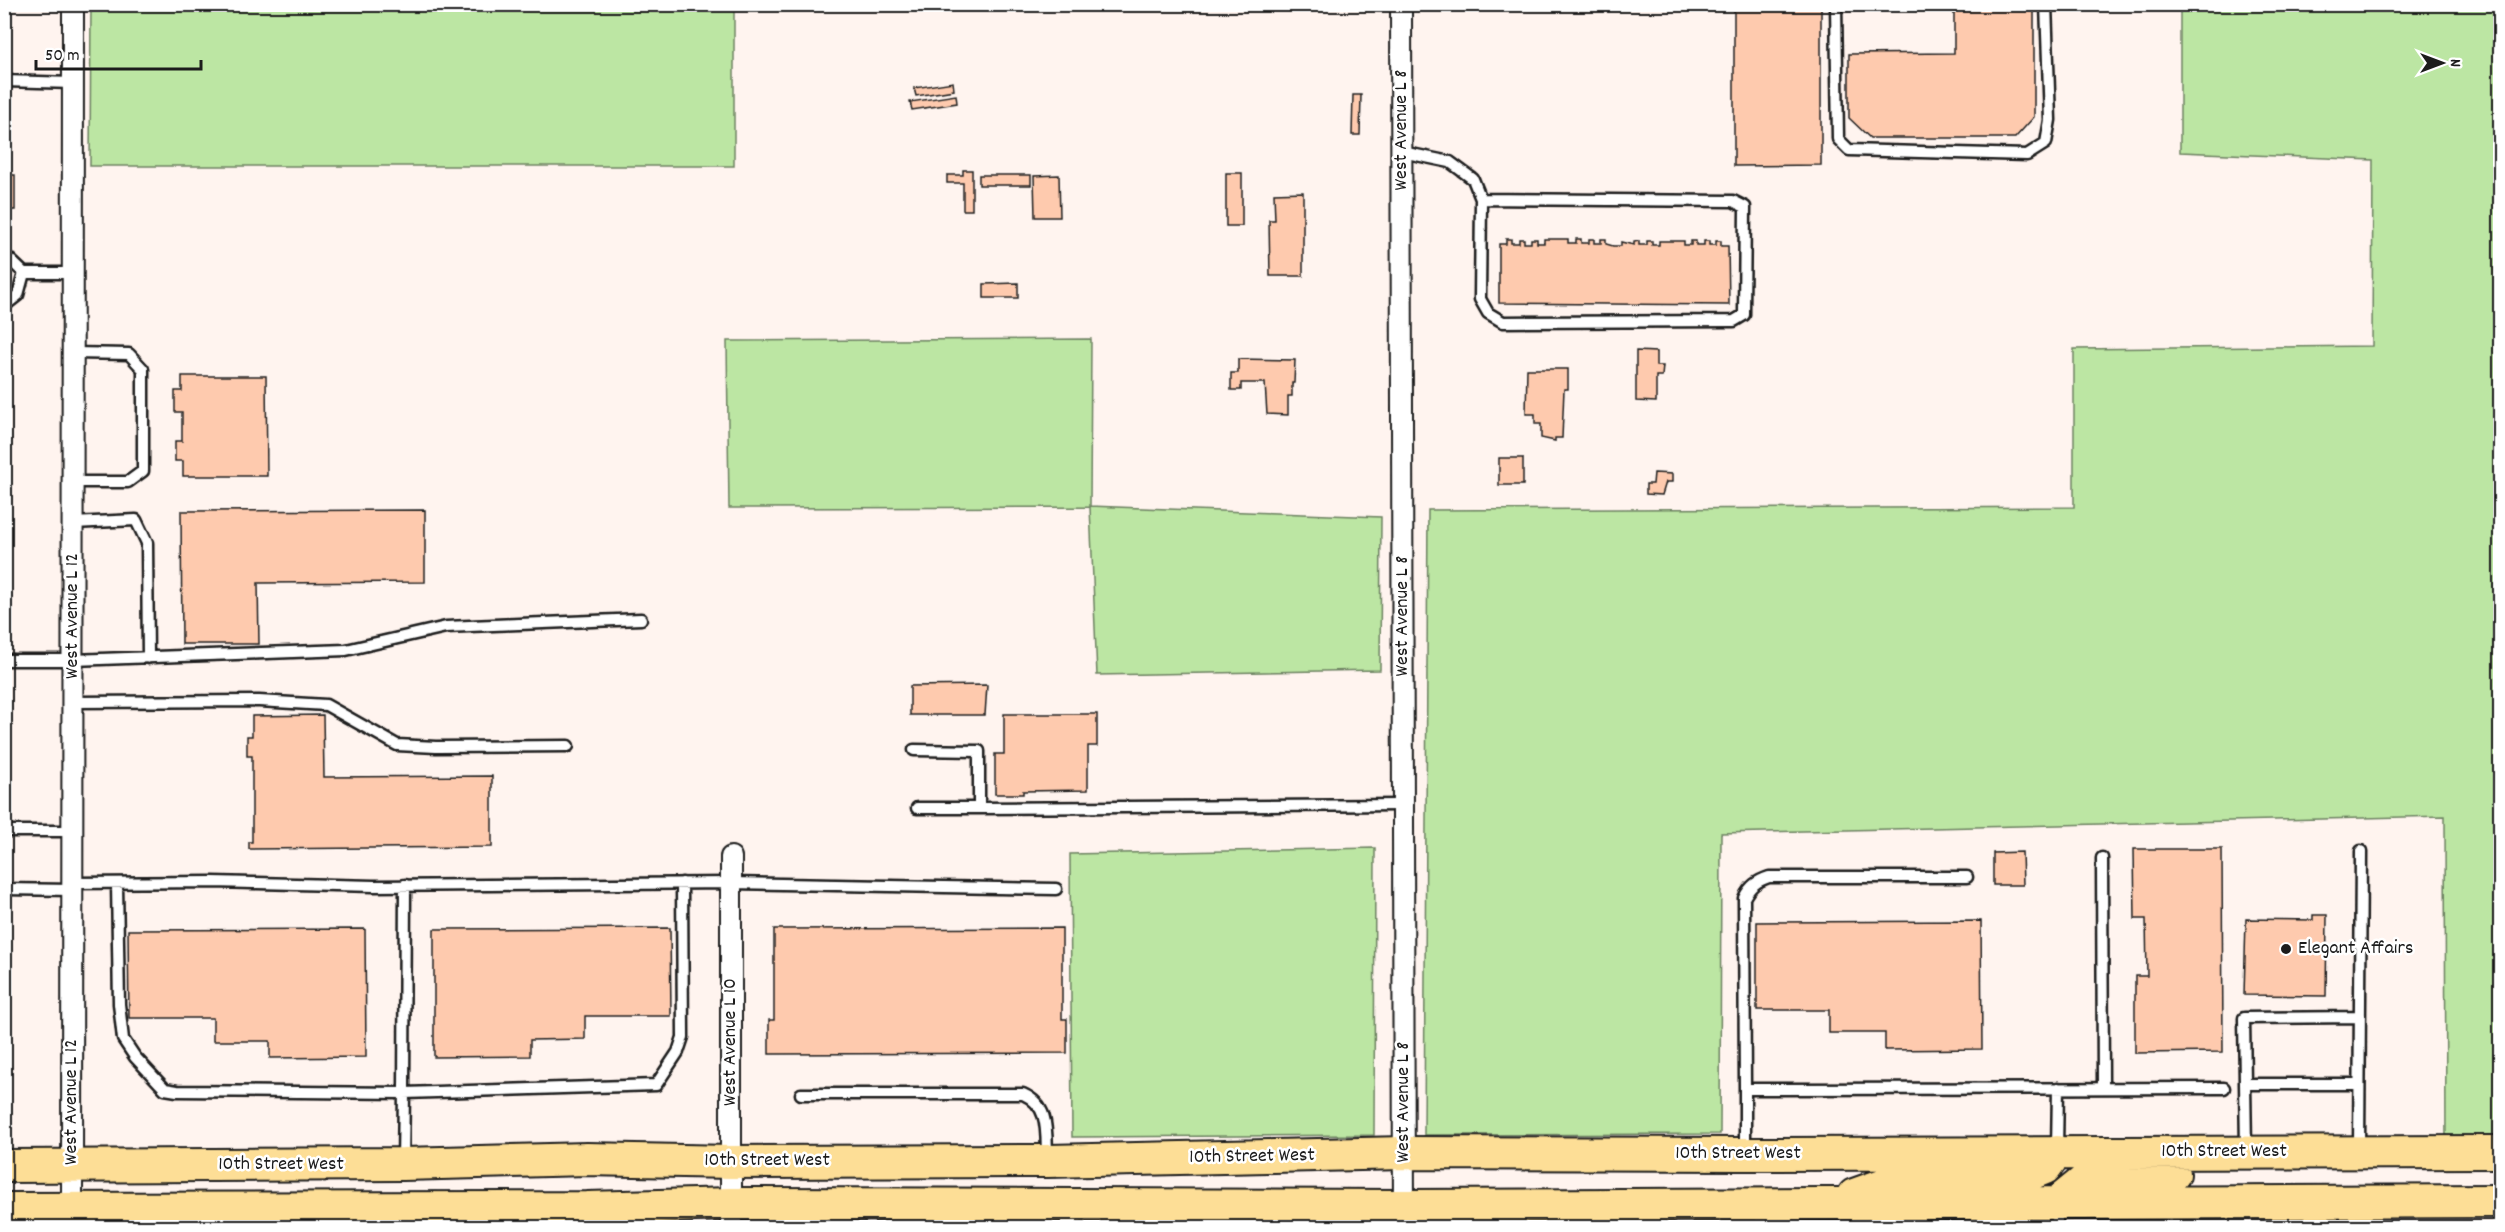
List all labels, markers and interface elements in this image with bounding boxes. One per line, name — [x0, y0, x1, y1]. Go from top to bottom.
scale bar — [36, 33, 201, 71]
north arrow — [2412, 33, 2472, 93]
text: 50 m — [45, 44, 80, 69]
text: N — [2443, 59, 2466, 67]
street label: West Avenue L 8 — [1388, 70, 1416, 190]
street label: West Avenue L 12 — [59, 553, 87, 679]
street label: West Avenue L 8 — [1389, 556, 1417, 676]
place label: Elegant Affairs — [2298, 935, 2413, 963]
marker: Elegant Affairs — [2279, 942, 2293, 956]
street label: West Avenue L 10 — [717, 978, 745, 1106]
street label: West Avenue L 12 — [58, 1039, 86, 1165]
street label: West Avenue L 8 — [1390, 1042, 1418, 1162]
street label: 10th Street West — [2161, 1138, 2287, 1166]
street label: 10th Street West — [1675, 1140, 1801, 1168]
street label: 10th Street West — [1189, 1142, 1315, 1172]
street label: 10th Street West — [704, 1147, 830, 1175]
street label: 10th Street West — [218, 1151, 344, 1179]

